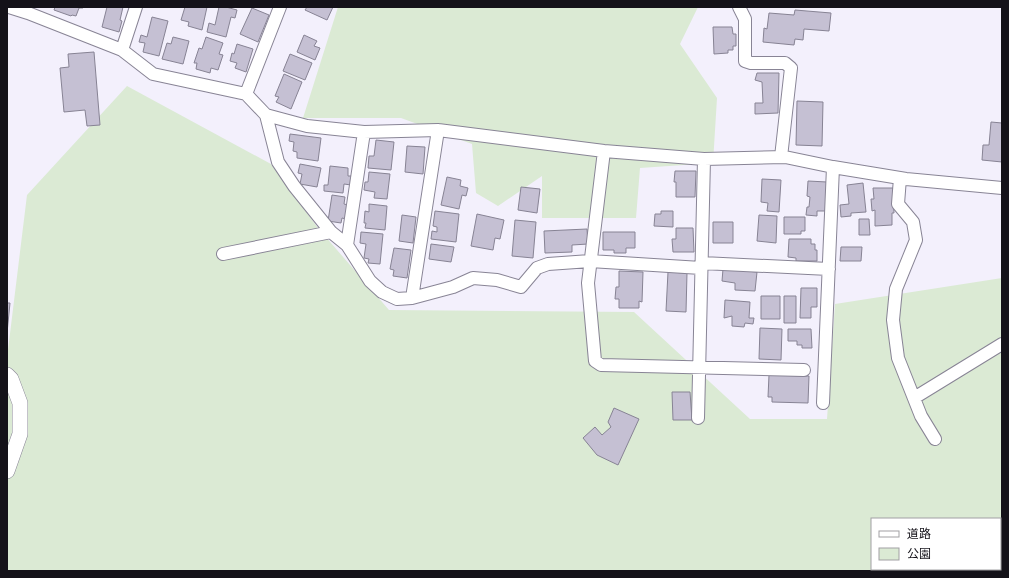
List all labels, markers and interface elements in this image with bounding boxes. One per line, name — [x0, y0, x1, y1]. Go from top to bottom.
legend — [871, 518, 1001, 570]
text: 道路 — [907, 527, 931, 541]
text: 公園 — [907, 547, 931, 561]

